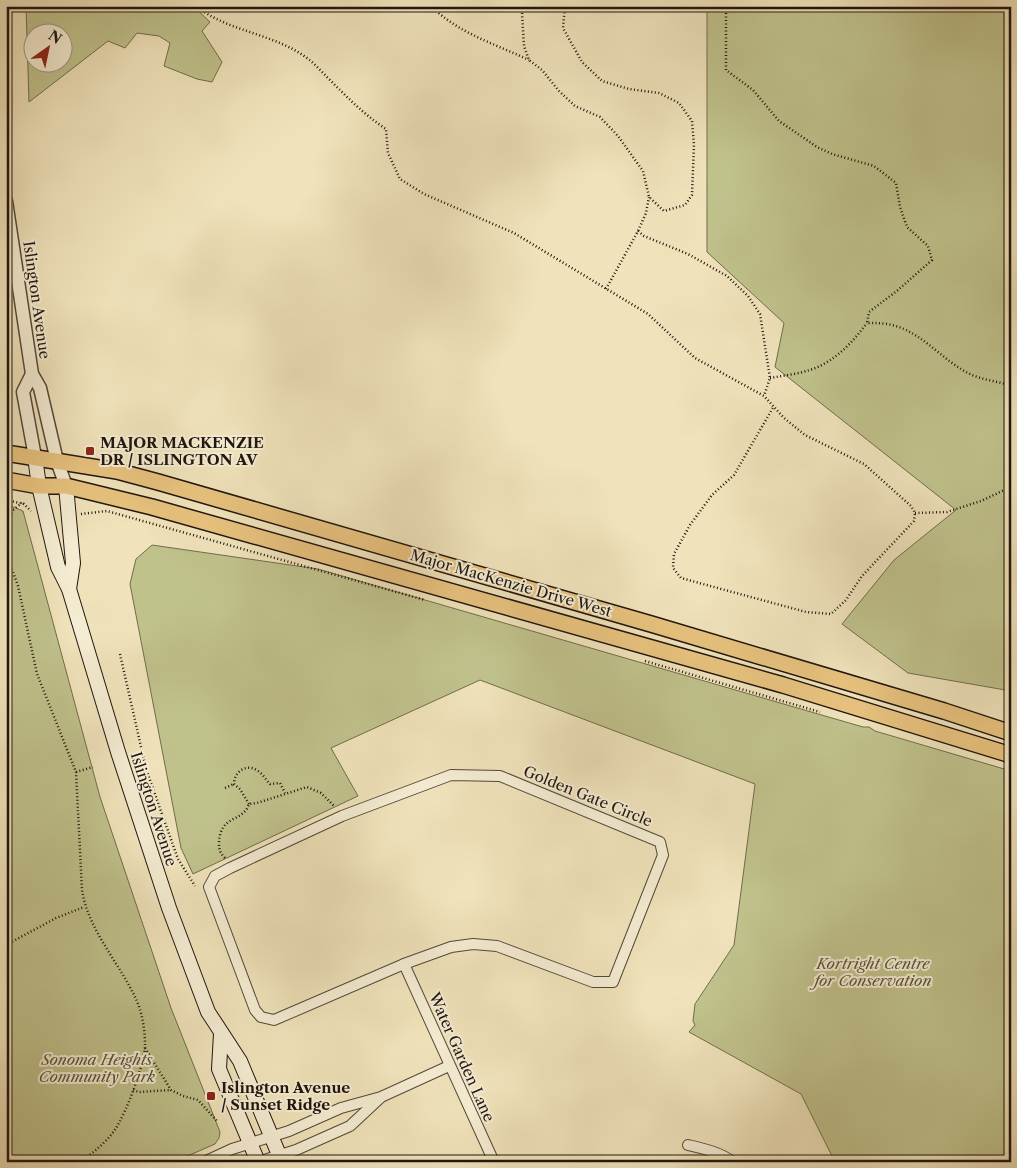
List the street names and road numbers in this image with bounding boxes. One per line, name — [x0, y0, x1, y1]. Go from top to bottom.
street label: Islington Avenue — [19, 240, 55, 360]
street label: Major MacKenzie Drive West — [408, 545, 615, 621]
street label: Islington Avenue — [127, 749, 181, 869]
street label: Golden Gate Circle — [521, 761, 655, 831]
street label: Water Garden Lane — [425, 989, 499, 1124]

